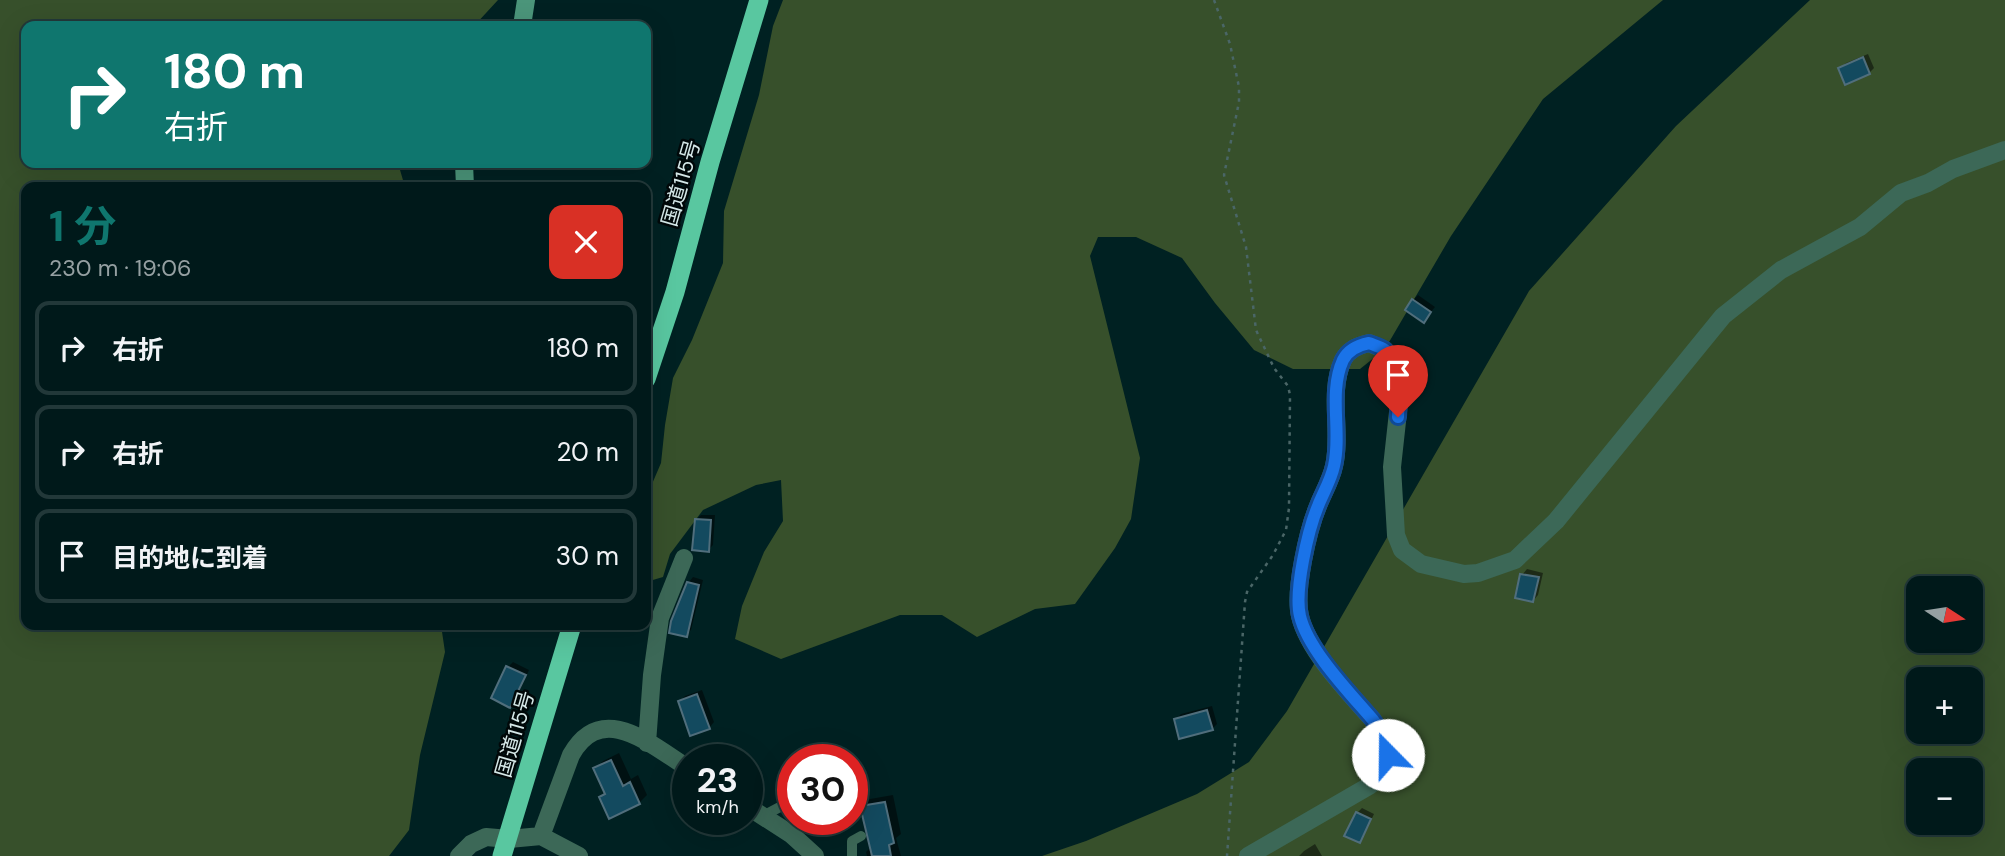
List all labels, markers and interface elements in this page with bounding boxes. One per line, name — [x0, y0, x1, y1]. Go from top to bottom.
text: 180 m — [164, 39, 305, 103]
icon: right — [49, 49, 140, 140]
text: 右折 — [164, 106, 228, 148]
street label: 国道115号 — [655, 136, 707, 230]
text: 1 分 — [49, 199, 116, 254]
button: close — [549, 205, 623, 279]
text: 230 m · 19:06 — [49, 253, 191, 283]
icon: right — [53, 329, 91, 367]
text: 180 m — [547, 331, 619, 365]
text: 右折 — [112, 333, 164, 367]
pin — [1368, 345, 1428, 417]
icon: arrive — [1379, 356, 1417, 394]
icon: right — [53, 433, 91, 471]
text: 20 m — [556, 435, 619, 469]
text: 右折 — [112, 437, 164, 471]
icon: arrive — [53, 537, 91, 575]
text: 30 m — [556, 539, 619, 573]
text: 目的地に到着 — [112, 541, 268, 575]
north arrow — [1906, 576, 1983, 653]
map controls — [1906, 576, 1983, 835]
button: + — [1906, 667, 1983, 744]
street label: 国道115号 — [489, 687, 541, 781]
position arrow — [1351, 718, 1425, 792]
speed limit sign: 30 — [777, 744, 868, 835]
text: 23 — [697, 757, 738, 803]
button: − — [1906, 758, 1983, 835]
text: km/h — [696, 795, 739, 819]

